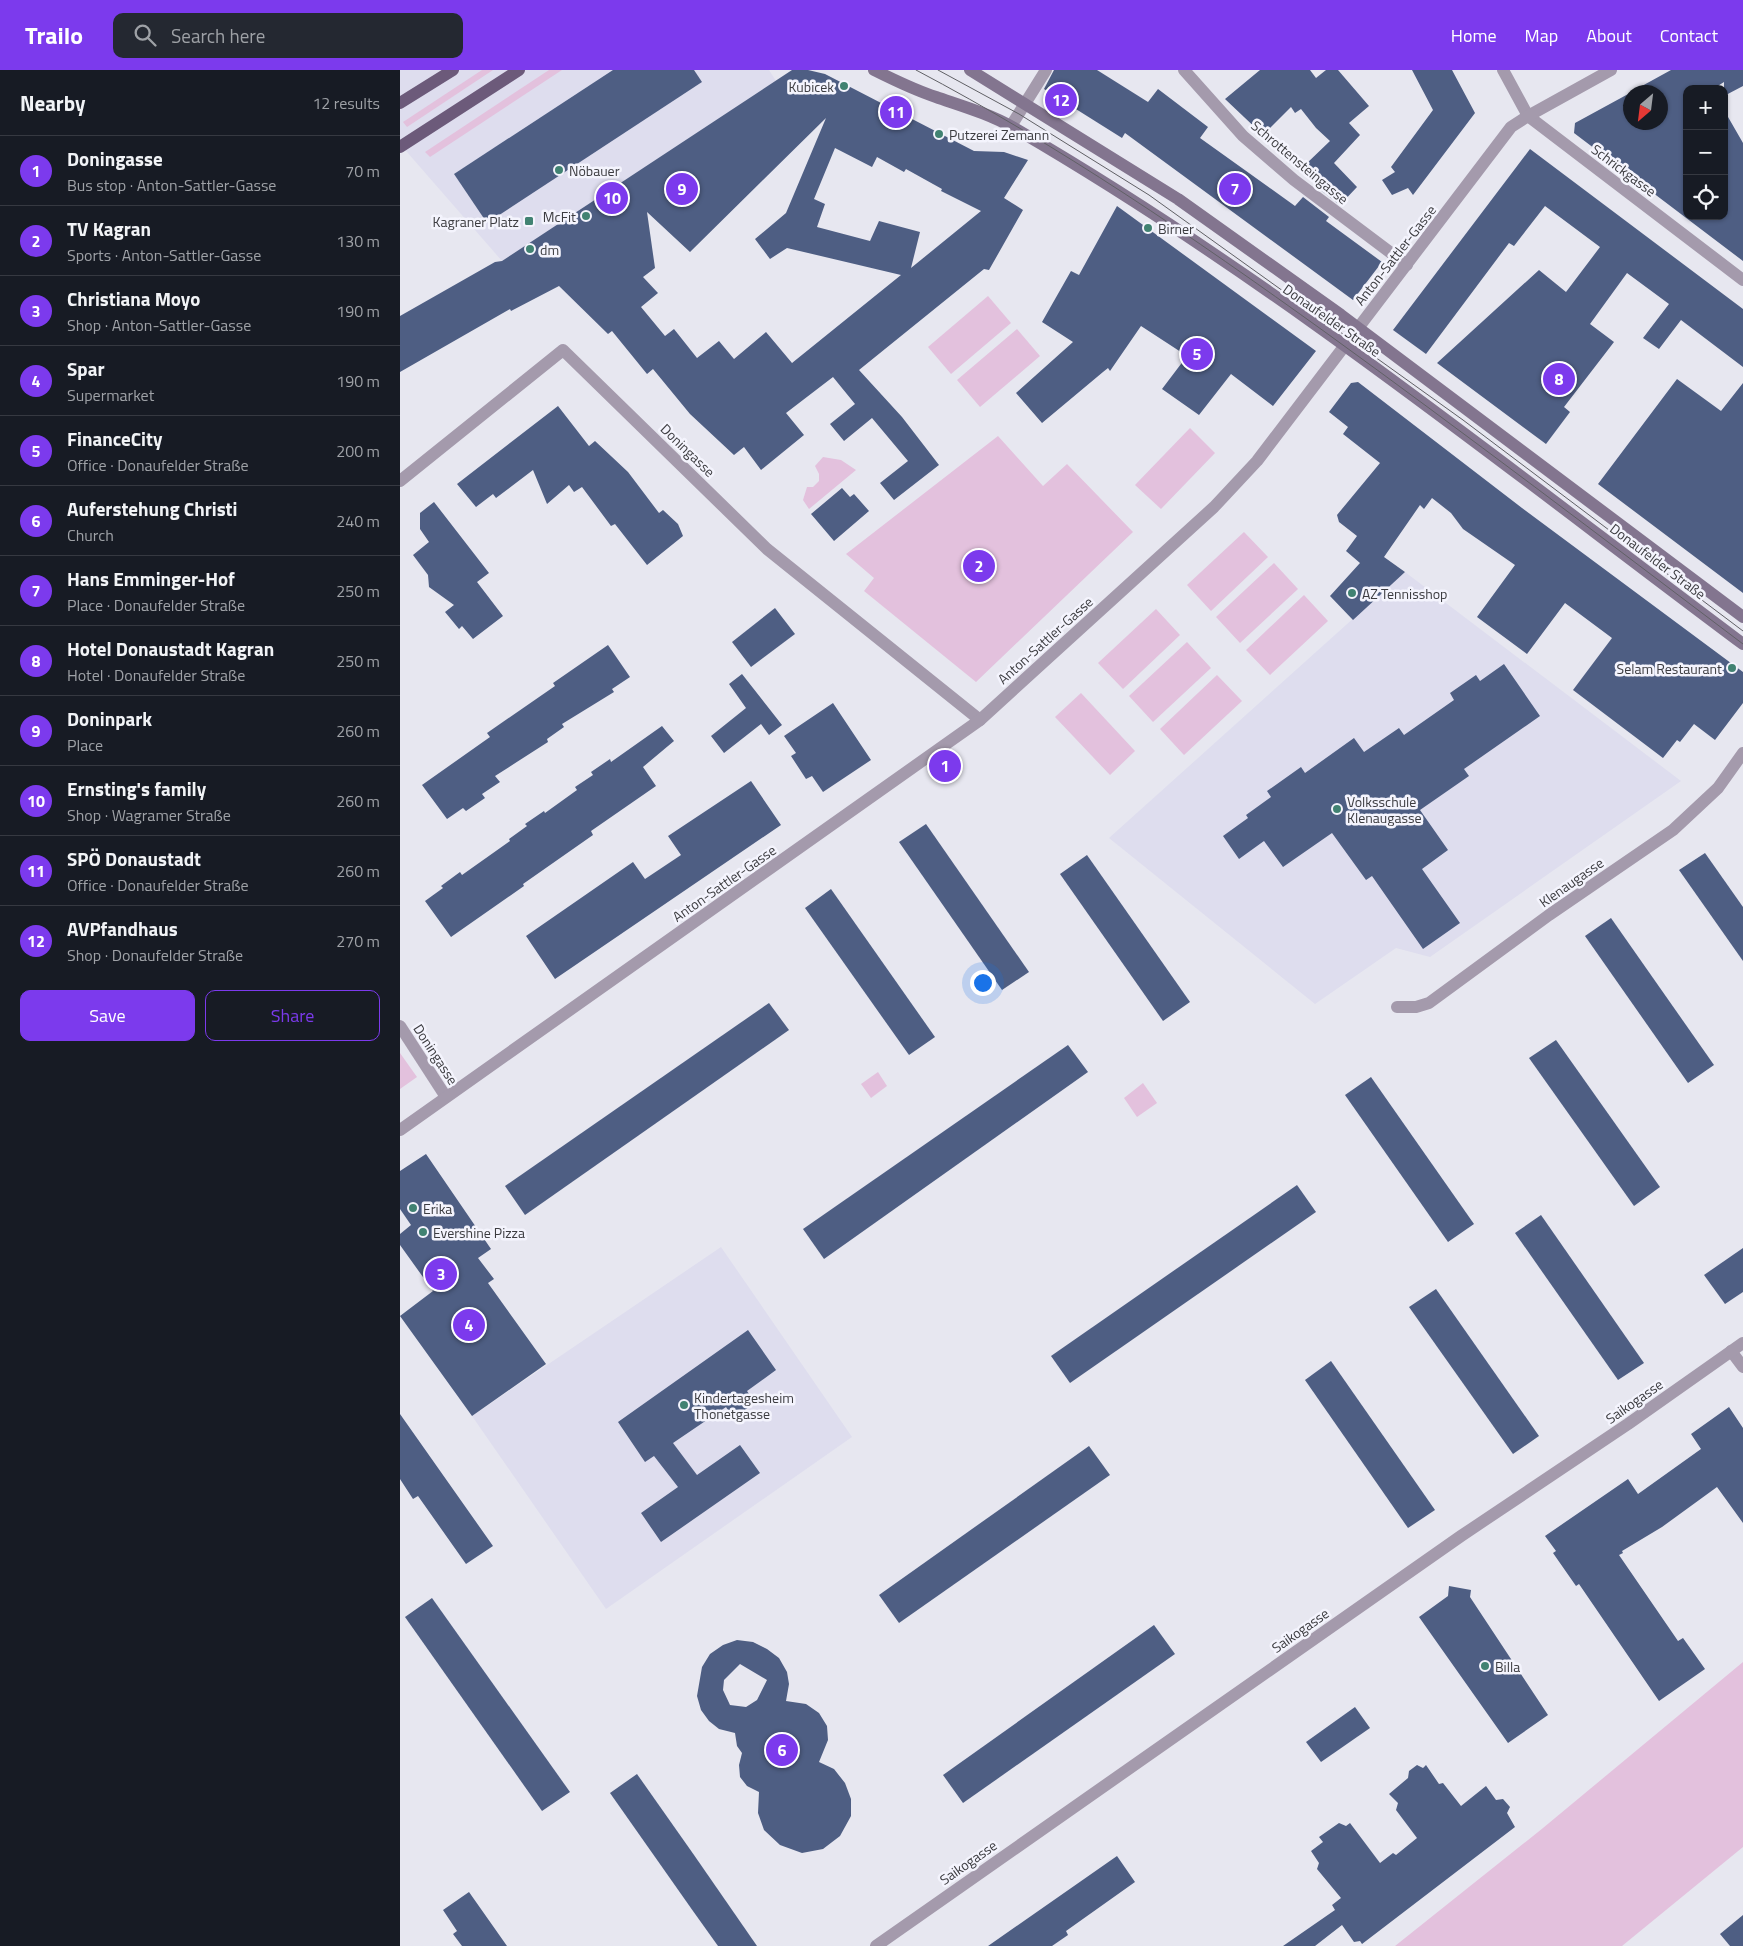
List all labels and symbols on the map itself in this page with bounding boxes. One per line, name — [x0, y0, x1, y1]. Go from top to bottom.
place label: Kubicek — [789, 76, 834, 97]
marker: Kubicek — [838, 80, 850, 92]
pin: 12 — [1045, 81, 1077, 119]
north arrow — [1623, 85, 1668, 130]
pin: 11 — [880, 93, 912, 131]
street label: Schrottensteingasse — [1247, 115, 1353, 209]
place label: Putzerei Zemann — [949, 124, 1049, 145]
marker: Putzerei Zemann — [933, 128, 945, 140]
street label: Schrickgasse — [1587, 139, 1661, 201]
place label: Nöbauer — [569, 160, 620, 181]
marker: Nöbauer — [553, 164, 565, 176]
pin: 9 — [666, 170, 698, 208]
pin: 7 — [1219, 170, 1251, 208]
pin: 10 — [596, 179, 628, 217]
street label: Anton-Sattler-Gasse — [1349, 200, 1441, 310]
place label: McFit — [543, 206, 576, 227]
marker: McFit — [580, 210, 592, 222]
place label: Kagraner Platz — [433, 211, 519, 232]
marker: Kagraner Platz — [523, 215, 535, 227]
place label: Birner — [1158, 218, 1194, 239]
marker: Birner — [1142, 222, 1154, 234]
place label: dm — [540, 239, 559, 260]
marker: dm — [524, 243, 536, 255]
street label: Donaufelder Straße — [1279, 278, 1385, 362]
pin: 5 — [1181, 335, 1213, 373]
pin: 8 — [1543, 360, 1575, 398]
street label: Doningasse — [656, 419, 720, 481]
street label: Donaufelder Straße — [1606, 518, 1710, 604]
pin: 2 — [963, 547, 995, 585]
place label: AZ Tennisshop — [1362, 583, 1448, 604]
marker: AZ Tennisshop — [1346, 587, 1358, 599]
street label: Anton-Sattler-Gasse — [993, 591, 1097, 689]
place label: Selam Restaurant — [1617, 658, 1722, 679]
marker: Selam Restaurant — [1726, 662, 1738, 674]
pin: 1 — [929, 747, 961, 785]
place label: Volksschule Klenaugasse — [1347, 791, 1422, 828]
marker: Volksschule Klenaugasse — [1331, 803, 1343, 815]
street label: Anton-Sattler-Gasse — [668, 839, 780, 927]
street label: Klenaugasse — [1534, 852, 1608, 912]
your location — [970, 970, 996, 996]
street label: Doningasse — [408, 1019, 464, 1089]
place label: Erika — [423, 1198, 452, 1219]
marker: Erika — [407, 1202, 419, 1214]
place label: Evershine Pizza — [433, 1222, 525, 1243]
marker: Evershine Pizza — [417, 1226, 429, 1238]
pin: 3 — [425, 1255, 457, 1293]
pin: 4 — [453, 1306, 485, 1344]
street label: Saikogasse — [1601, 1374, 1667, 1428]
place label: Kindertagesheim Thonetgasse — [694, 1387, 794, 1424]
marker: Kindertagesheim Thonetgasse — [678, 1399, 690, 1411]
street label: Saikogasse — [1267, 1603, 1333, 1657]
place label: Billa — [1495, 1656, 1520, 1677]
marker: Billa — [1479, 1660, 1491, 1672]
pin: 6 — [766, 1731, 798, 1769]
street label: Saikogasse — [935, 1835, 1001, 1889]

